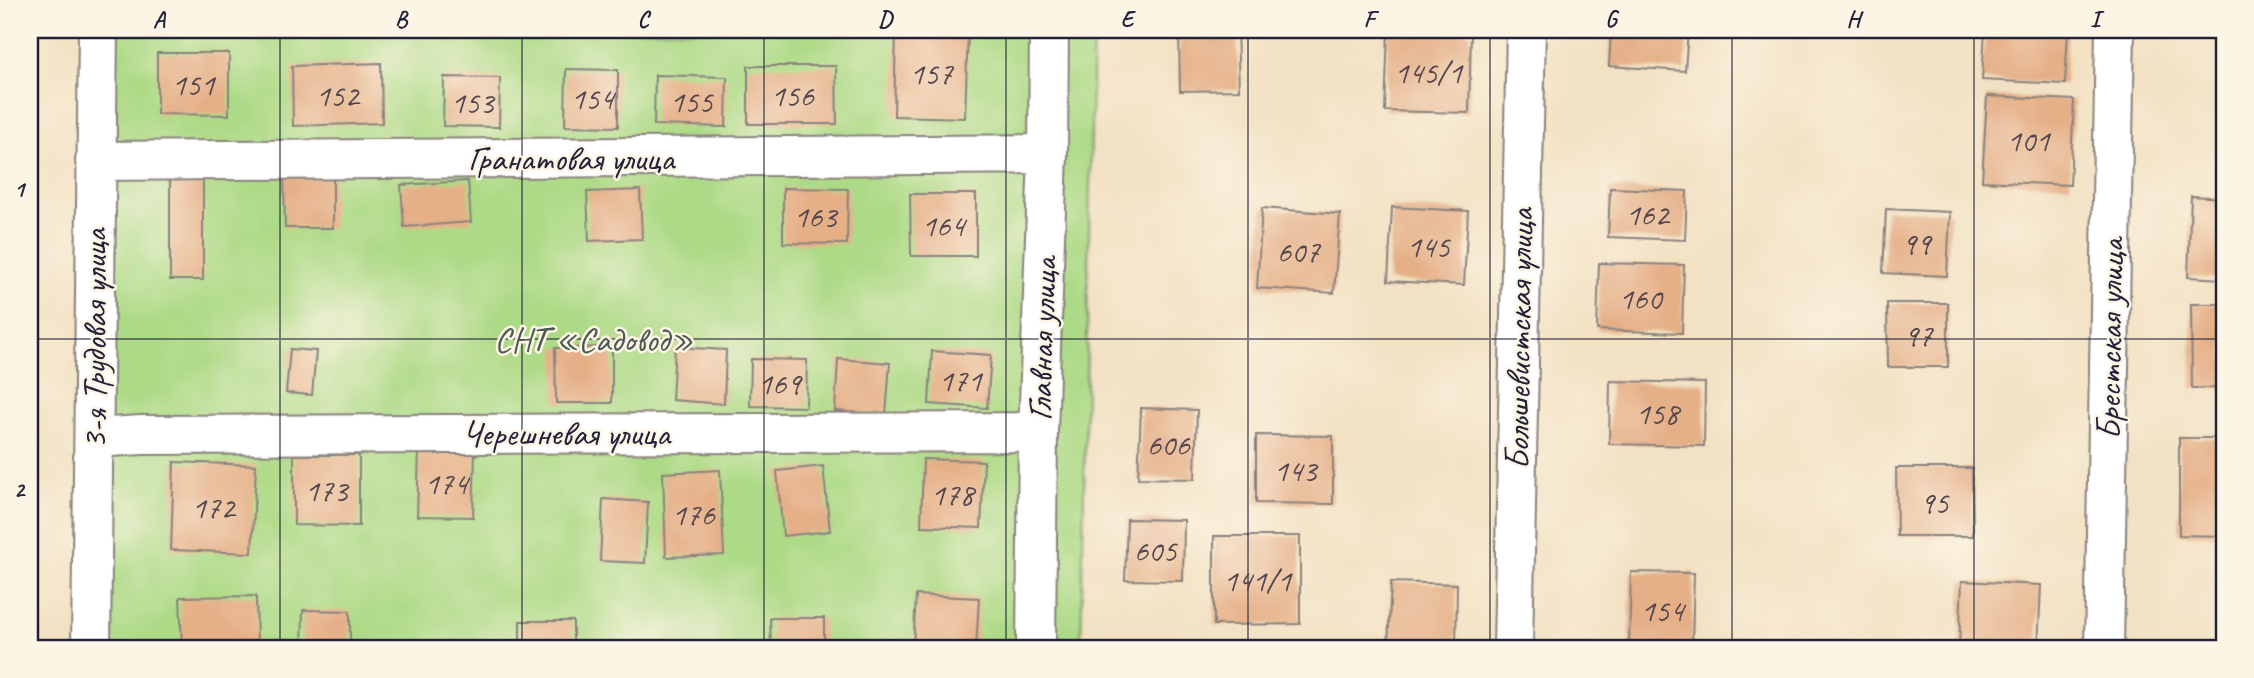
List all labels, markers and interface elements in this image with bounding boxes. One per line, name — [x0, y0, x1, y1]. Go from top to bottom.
text: A — [153, 5, 167, 34]
text: B — [395, 5, 409, 34]
text: C — [638, 5, 652, 34]
text: D — [878, 5, 894, 34]
text: E — [1121, 5, 1137, 34]
text: F — [1364, 5, 1380, 34]
text: G — [1605, 5, 1620, 34]
text: H — [1846, 5, 1864, 34]
text: I — [2090, 5, 2105, 34]
house number: 145/1 — [1394, 52, 1464, 93]
house number: 157 — [909, 53, 954, 94]
house number: 151 — [171, 64, 216, 105]
house number: 152 — [315, 75, 361, 116]
house number: 156 — [770, 75, 815, 116]
house number: 154 — [570, 78, 617, 119]
house number: 155 — [669, 81, 714, 122]
house number: 153 — [450, 82, 496, 123]
house number: 101 — [2006, 120, 2051, 161]
street label: Гранатовая улица — [468, 136, 676, 181]
text: 1 — [14, 175, 27, 204]
house number: 162 — [1625, 194, 1671, 235]
house number: 163 — [793, 196, 839, 237]
house number: 164 — [921, 205, 968, 246]
street label: Большевистская улица — [1494, 206, 1544, 470]
house number: 99 — [1902, 223, 1933, 264]
house number: 145 — [1406, 226, 1451, 267]
street label: 3-я Трудовая улица — [72, 227, 117, 449]
house number: 607 — [1276, 231, 1321, 272]
street label: Брестская улица — [2086, 235, 2134, 440]
street label: Главная улица — [1017, 254, 1067, 421]
house number: 160 — [1618, 278, 1664, 319]
house number: 97 — [1904, 315, 1934, 356]
park label: СНТ «Садовод» — [494, 317, 694, 362]
house number: 171 — [938, 360, 983, 401]
house number: 169 — [757, 363, 803, 404]
house number: 158 — [1635, 393, 1681, 434]
street label: Черешневая улица — [462, 411, 672, 456]
house number: 606 — [1146, 424, 1191, 465]
house number: 143 — [1273, 450, 1319, 491]
house number: 174 — [424, 463, 471, 504]
house number: 173 — [304, 470, 350, 511]
house number: 178 — [930, 474, 976, 515]
text: 2 — [14, 475, 27, 504]
house number: 95 — [1920, 482, 1950, 523]
house number: 172 — [191, 487, 237, 528]
house number: 176 — [671, 494, 716, 535]
house number: 605 — [1133, 530, 1178, 571]
house number: 141/1 — [1223, 560, 1293, 601]
house number: 154 — [1640, 590, 1687, 631]

